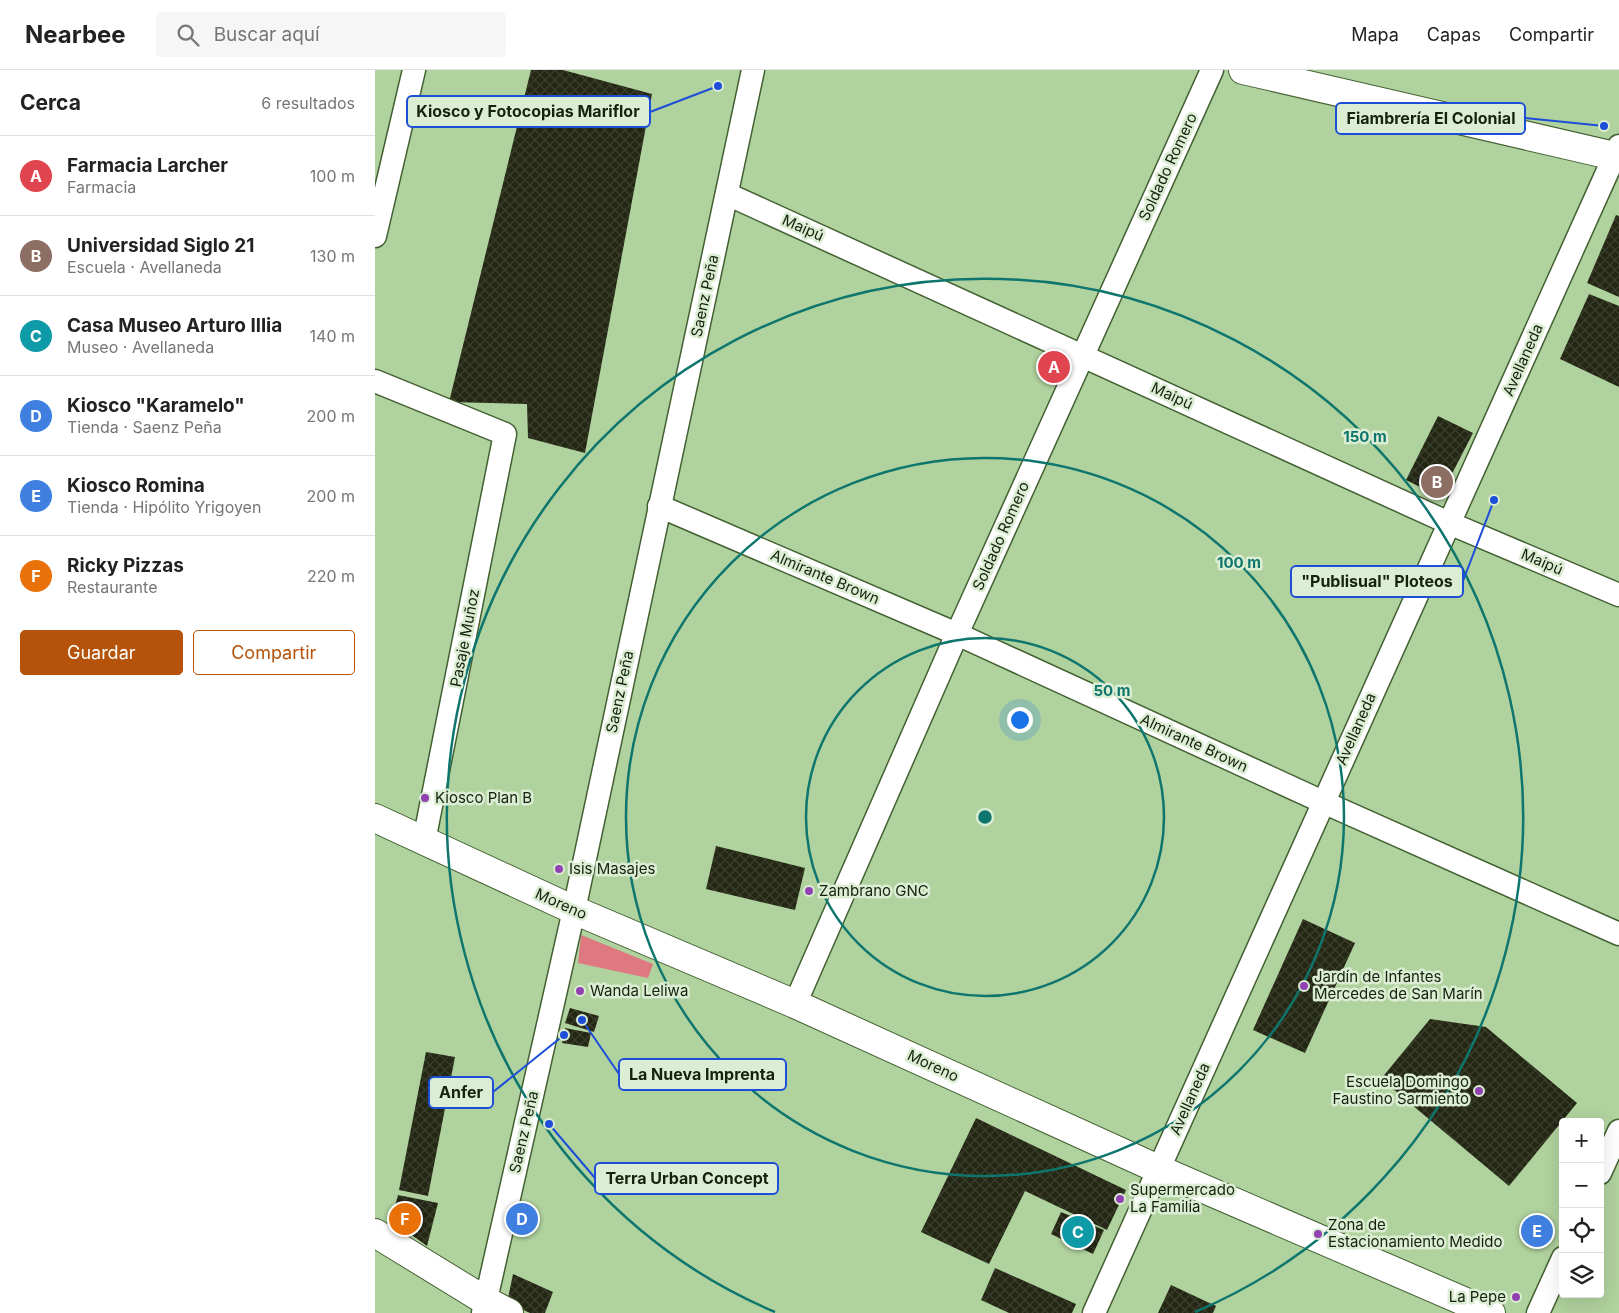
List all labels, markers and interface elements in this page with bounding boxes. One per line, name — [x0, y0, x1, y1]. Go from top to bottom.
search box — [156, 12, 506, 57]
text: Nearbee — [25, 20, 126, 49]
icon: search — [174, 21, 202, 49]
text: Buscar aquí — [214, 23, 320, 46]
text: Mapa — [1351, 24, 1399, 45]
text: Capas — [1427, 24, 1481, 45]
text: Compartir — [1509, 24, 1594, 45]
text: Cerca — [20, 90, 81, 115]
text: 6 resultados — [261, 93, 355, 113]
callout: Kiosco y Fotocopias Mariflor — [407, 96, 650, 127]
text: Kiosco y Fotocopias Mariflor — [416, 101, 640, 121]
callout: Fiambrería El Colonial — [1336, 103, 1525, 134]
text: Fiambrería El Colonial — [1347, 108, 1515, 128]
street label: Soldado Romero — [1134, 110, 1201, 224]
text: Farmacia Larcher — [67, 154, 228, 177]
text: A — [30, 166, 42, 186]
text: 100 m — [310, 166, 355, 186]
text: Farmacia — [67, 177, 136, 197]
street label: Maipú — [779, 210, 827, 245]
text: Universidad Siglo 21 — [67, 234, 254, 257]
text: B — [31, 246, 41, 266]
text: 130 m — [310, 246, 355, 266]
street label: Saenz Peña — [687, 253, 723, 339]
text: Escuela · Avellaneda — [67, 257, 222, 277]
text: Casa Museo Arturo Illia — [67, 314, 282, 337]
street label: Avellaneda — [1498, 321, 1547, 399]
text: C — [30, 326, 42, 346]
text: 140 m — [310, 326, 355, 346]
text: Museo · Avellaneda — [67, 337, 214, 357]
pin: A — [1038, 348, 1070, 386]
street label: Maipú — [1148, 378, 1196, 413]
text: Kiosco "Karamelo" — [67, 394, 245, 417]
text: D — [30, 406, 42, 426]
text: 200 m — [307, 406, 355, 426]
text: Tienda · Saenz Peña — [67, 417, 222, 437]
text: 150 m — [1343, 427, 1387, 446]
pin: B — [1421, 463, 1453, 501]
text: Kiosco Romina — [67, 474, 205, 497]
street label: Soldado Romero — [968, 479, 1033, 593]
text: E — [31, 486, 41, 506]
text: 200 m — [307, 486, 355, 506]
text: Tienda · Hipólito Yrigoyen — [67, 497, 261, 517]
street label: Maipú — [1518, 544, 1566, 579]
street label: Almirante Brown — [768, 545, 883, 608]
text: 100 m — [1217, 553, 1261, 572]
text: Ricky Pizzas — [67, 554, 184, 577]
text: F — [31, 566, 41, 586]
text: 220 m — [307, 566, 355, 586]
callout: "Publisual" Ploteos — [1291, 566, 1463, 597]
text: "Publisual" Ploteos — [1301, 571, 1453, 591]
text: Restaurante — [67, 577, 157, 597]
street label: Pasaje Muñoz — [446, 587, 483, 688]
button: Guardar — [20, 630, 183, 675]
button: Compartir — [193, 630, 355, 675]
street label: Saenz Peña — [602, 649, 638, 735]
text: 50 m — [1094, 681, 1130, 700]
street label: Avellaneda — [1331, 690, 1380, 768]
your location — [1007, 707, 1033, 733]
street label: Almirante Brown — [1137, 709, 1251, 776]
place label: Kiosco Plan B — [435, 788, 532, 807]
marker: Kiosco Plan B — [419, 792, 431, 804]
centre of rings — [976, 808, 994, 826]
place label: Isis Masajes — [569, 859, 655, 878]
marker: Isis Masajes — [553, 863, 565, 875]
place label: Zambrano GNC — [819, 881, 929, 900]
street label: Moreno — [532, 884, 590, 923]
marker: Zambrano GNC — [803, 885, 815, 897]
place label: Jardín de Infantes Mercedes de San Marín — [1314, 967, 1483, 1003]
marker: Jardín de Infantes Mercedes de San Marín — [1298, 980, 1310, 992]
place label: Wanda Leliwa — [590, 981, 688, 1000]
marker: Wanda Leliwa — [574, 985, 586, 997]
street label: Moreno — [904, 1045, 962, 1086]
callout: La Nueva Imprenta — [619, 1059, 786, 1090]
street label: Avellaneda — [1165, 1060, 1214, 1138]
text: La Nueva Imprenta — [629, 1064, 775, 1084]
place label: Escuela Domingo Faustino Sarmiento — [1333, 1072, 1469, 1108]
callout: Anfer — [429, 1077, 493, 1108]
text: Anfer — [439, 1082, 483, 1102]
marker: Escuela Domingo Faustino Sarmiento — [1473, 1085, 1485, 1097]
street label: Saenz Peña — [505, 1089, 542, 1175]
map controls — [1559, 1118, 1604, 1298]
button: + — [1559, 1118, 1604, 1163]
callout: Terra Urban Concept — [595, 1163, 778, 1194]
button: − — [1559, 1163, 1604, 1208]
text: Terra Urban Concept — [605, 1168, 769, 1188]
place label: Supermercado La Familia — [1130, 1180, 1235, 1216]
marker: Supermercado La Familia — [1114, 1193, 1126, 1205]
pin: F — [389, 1200, 421, 1238]
pin: D — [506, 1200, 538, 1238]
button: locate — [1559, 1208, 1604, 1253]
pin: E — [1521, 1212, 1553, 1250]
pin: C — [1062, 1213, 1094, 1251]
place label: Zona de Estacionamiento Medido — [1328, 1215, 1502, 1251]
marker: Zona de Estacionamiento Medido — [1312, 1228, 1324, 1240]
button: layers — [1559, 1253, 1604, 1298]
place label: La Pepe — [1449, 1287, 1506, 1306]
marker: La Pepe — [1510, 1291, 1522, 1303]

